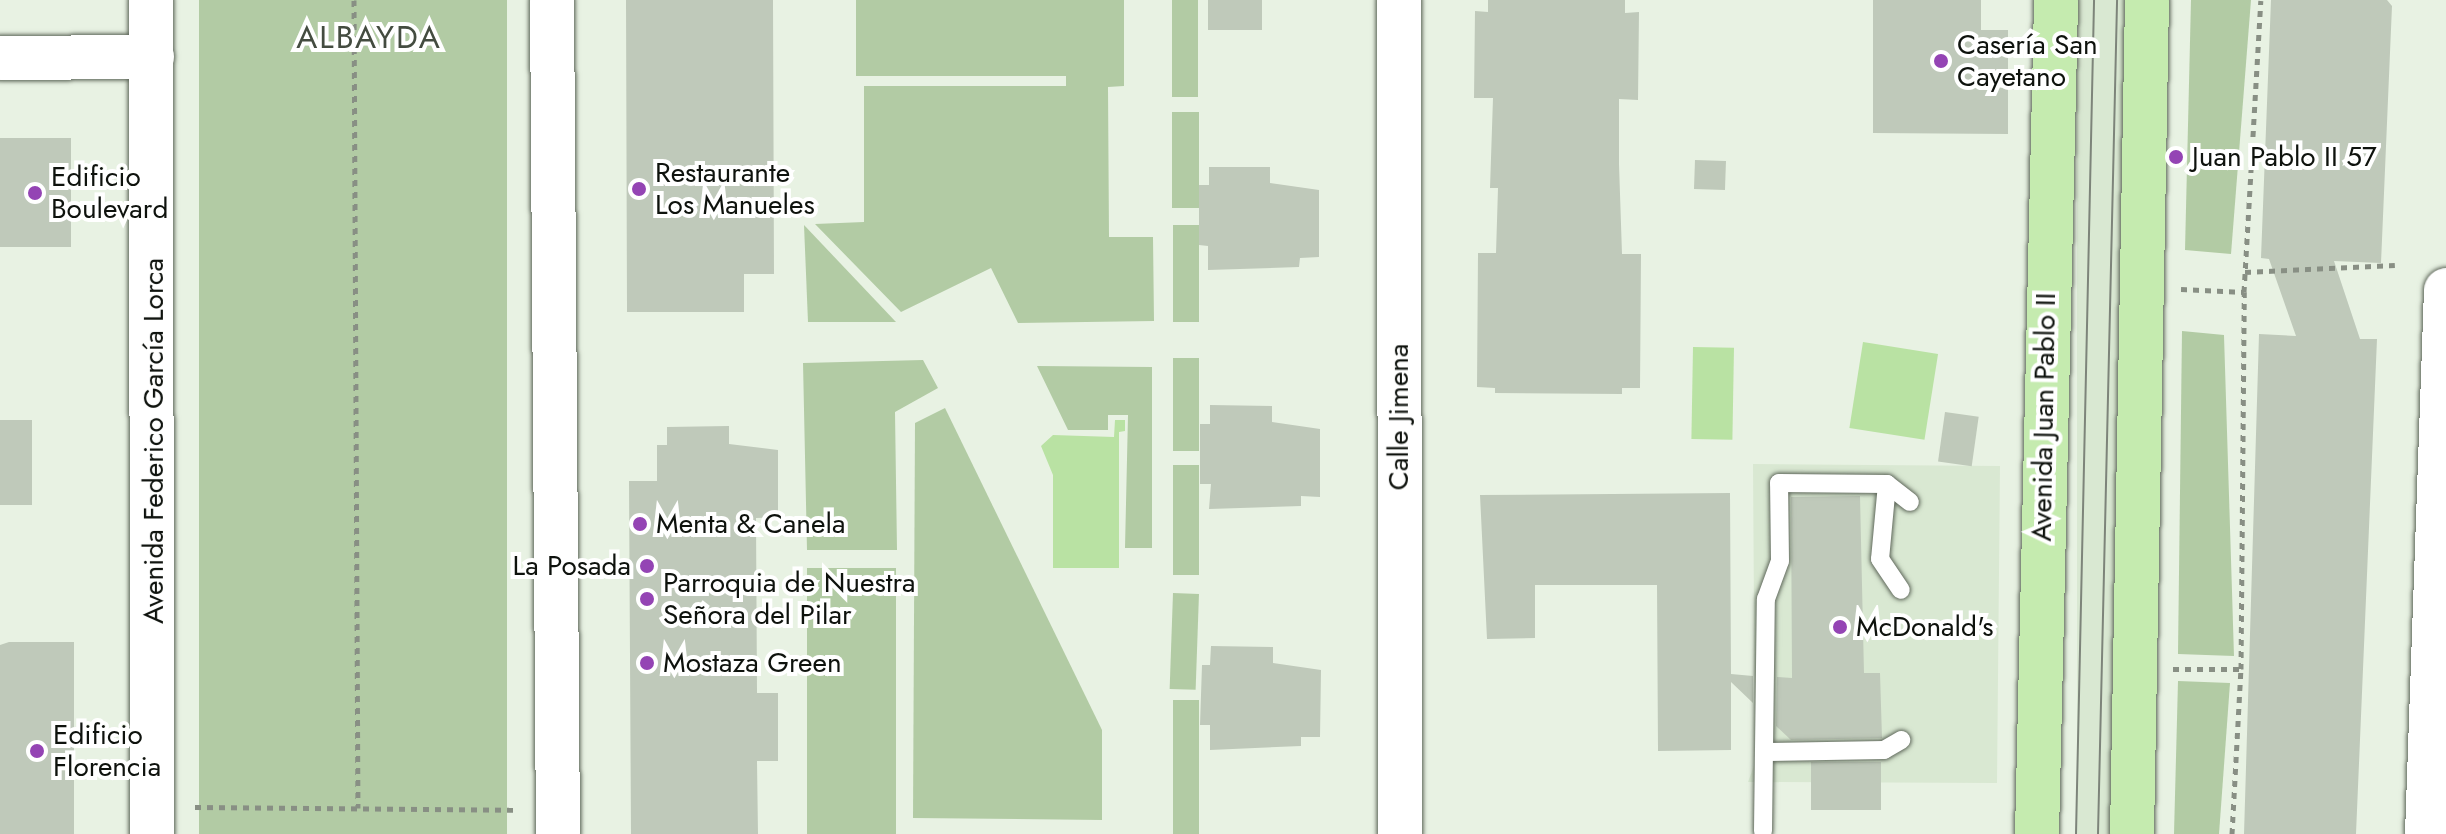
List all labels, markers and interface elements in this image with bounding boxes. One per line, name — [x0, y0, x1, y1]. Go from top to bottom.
district label: ALBAYDA — [296, 18, 442, 56]
place label: Casería San Cayetano — [1957, 28, 2098, 94]
marker: Casería San Cayetano — [1932, 52, 1950, 70]
place label: Juan Pablo II 57 — [2192, 140, 2377, 174]
marker: Juan Pablo II 57 — [2167, 148, 2185, 166]
place label: Restaurante Los Manueles — [655, 156, 815, 222]
place label: Edificio Boulevard — [51, 160, 168, 226]
marker: Restaurante Los Manueles — [630, 180, 648, 198]
marker: Edificio Boulevard — [26, 184, 44, 202]
street label: Avenida Federico García Lorca — [137, 258, 171, 624]
street label: Avenida Juan Pablo II — [2025, 292, 2063, 542]
street label: Calle Jimena — [1382, 344, 1416, 490]
place label: Menta & Canela — [656, 507, 845, 541]
marker: Menta & Canela — [631, 515, 649, 533]
place label: La Posada — [513, 549, 631, 583]
marker: La Posada — [638, 557, 656, 575]
place label: Parroquia de Nuestra Señora del Pilar — [663, 566, 916, 632]
marker: Parroquia de Nuestra Señora del Pilar — [638, 590, 656, 608]
place label: McDonald's — [1856, 610, 1993, 644]
marker: McDonald's — [1831, 618, 1849, 636]
place label: Mostaza Green — [663, 646, 842, 680]
marker: Mostaza Green — [638, 654, 656, 672]
place label: Edificio Florencia — [53, 718, 161, 784]
marker: Edificio Florencia — [28, 742, 46, 760]

